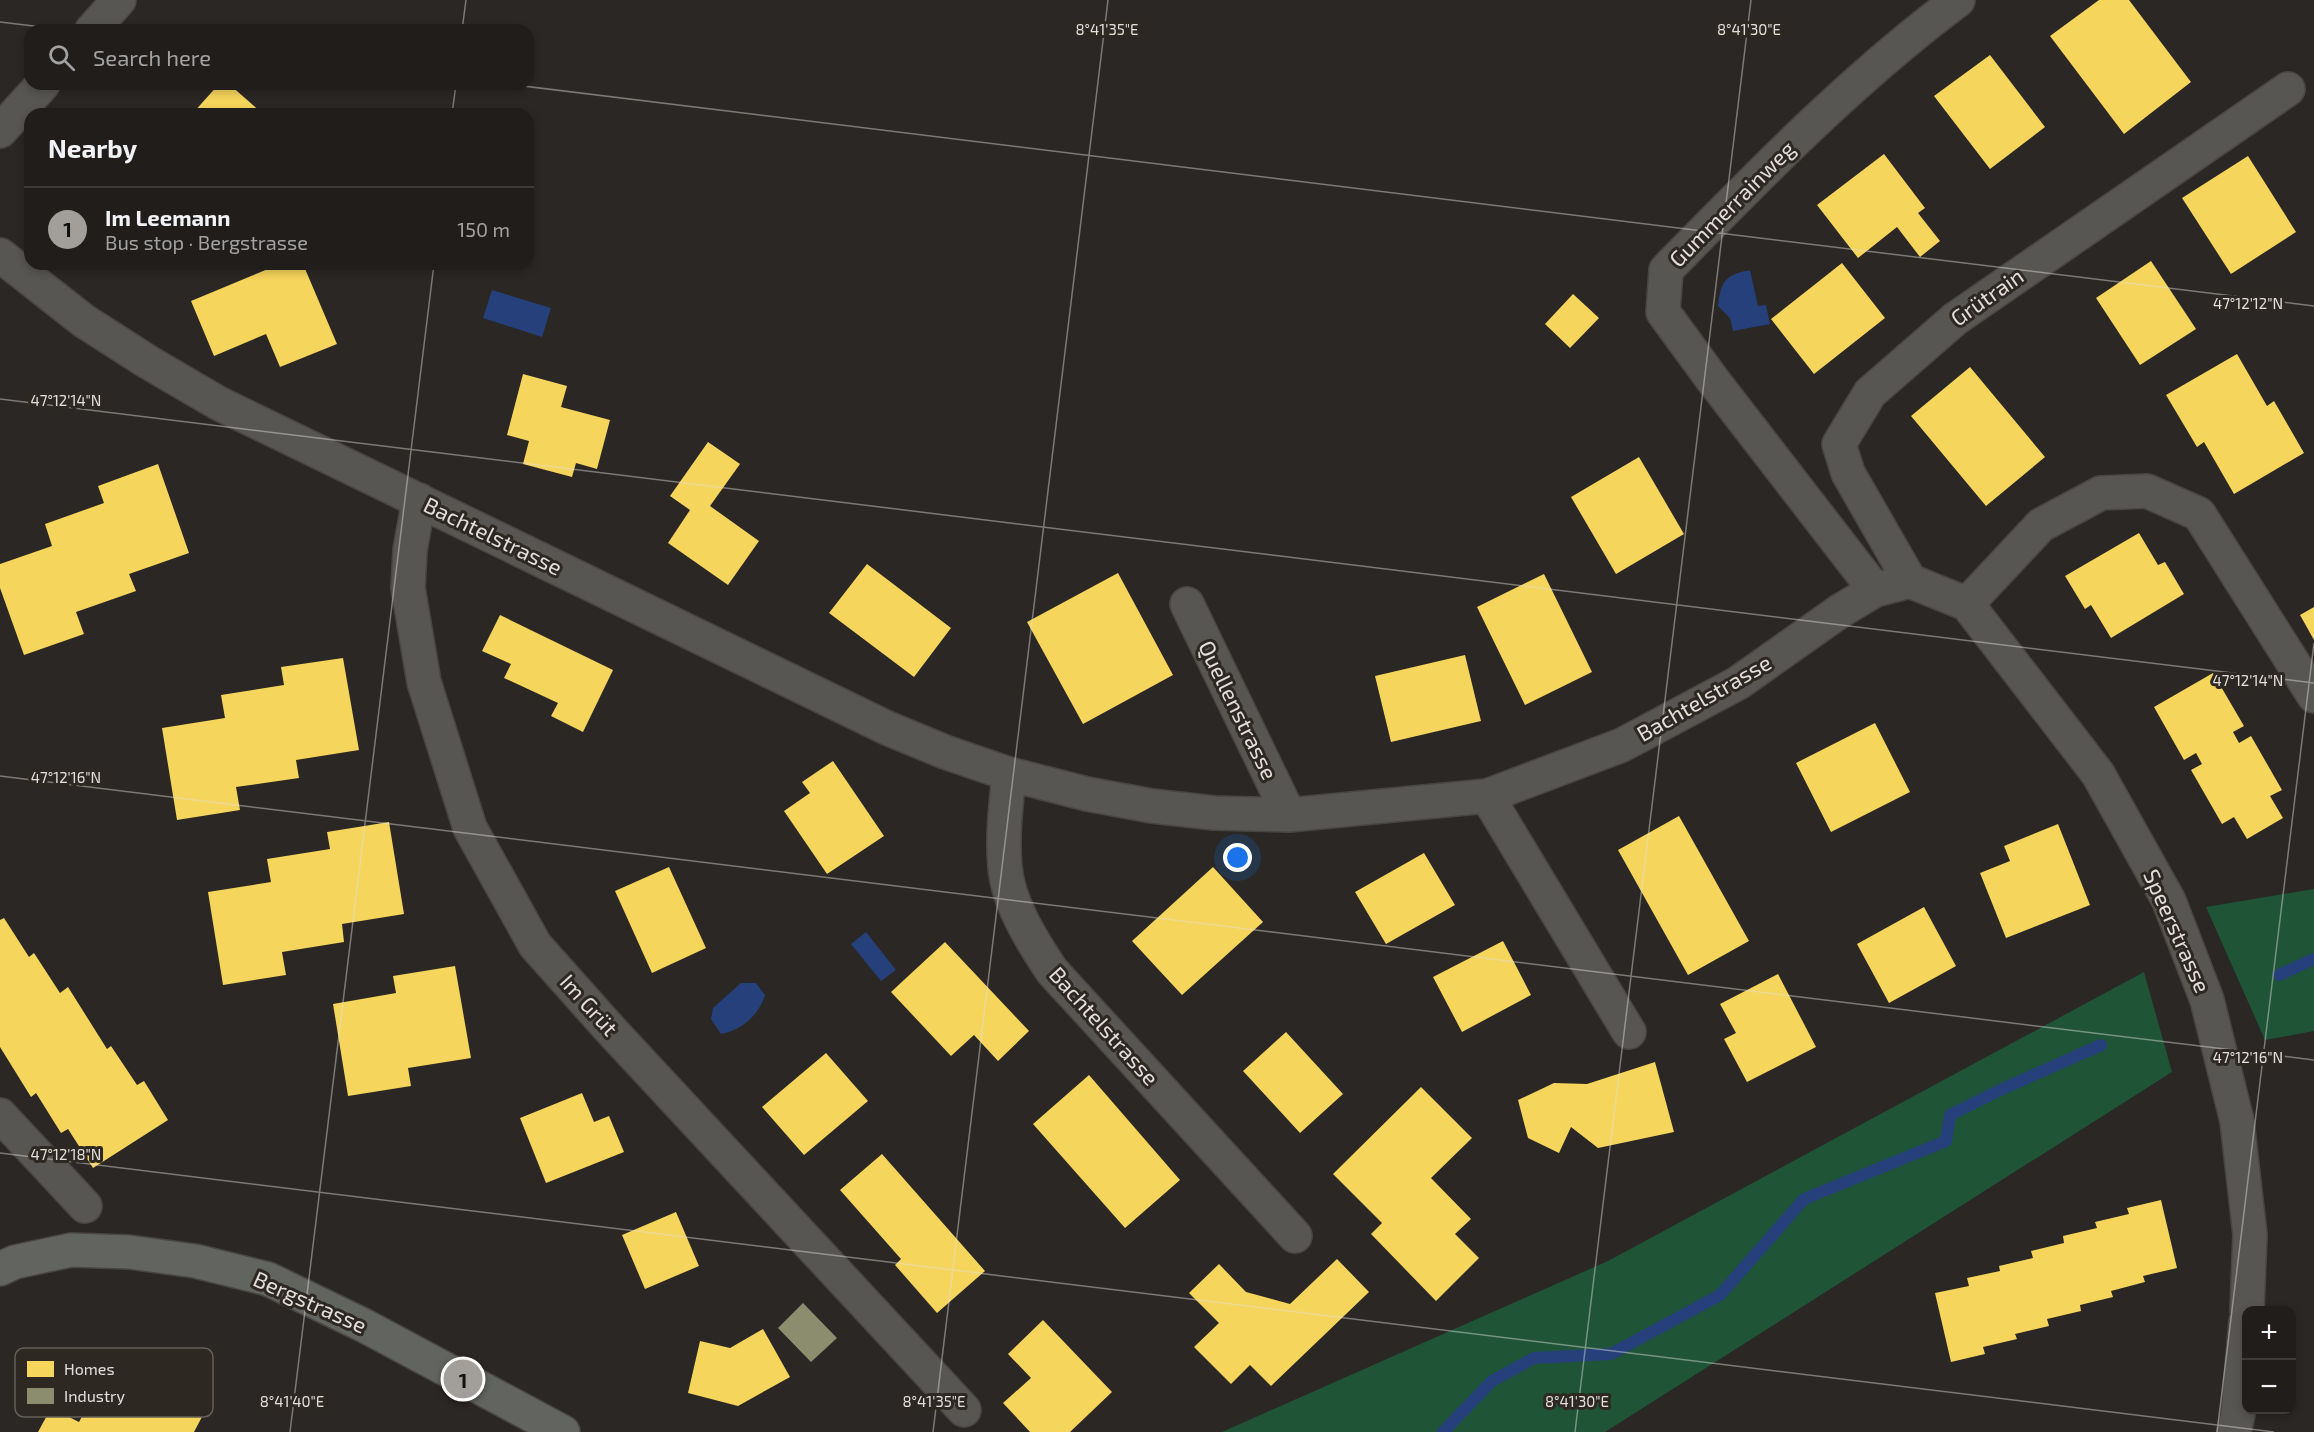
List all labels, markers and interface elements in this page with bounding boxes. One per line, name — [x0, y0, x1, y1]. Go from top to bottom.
text: 8°41'35"E — [1076, 20, 1138, 38]
text: 8°41'30"E — [1717, 20, 1781, 38]
search box — [24, 24, 534, 90]
icon: search — [45, 41, 78, 74]
text: Search here — [93, 44, 211, 70]
text: Nearby — [48, 132, 137, 163]
street label: Gummerrainweg — [1663, 135, 1799, 271]
text: Im Leemann — [105, 204, 231, 230]
text: 1 — [63, 217, 72, 241]
text: 150 m — [457, 217, 510, 241]
text: Bus stop · Bergstrasse — [105, 230, 308, 254]
street label: Grütrain — [1945, 262, 2028, 331]
text: 47°12'12"N — [2213, 294, 2283, 312]
text: 47°12'14"N — [31, 391, 101, 409]
street label: Bachtelstrasse — [420, 490, 567, 580]
street label: Quellenstrasse — [1193, 636, 1284, 784]
street label: Bachtelstrasse — [1632, 648, 1775, 746]
text: 47°12'14"N — [2213, 671, 2283, 689]
text: 47°12'16"N — [31, 768, 101, 786]
your location — [1223, 843, 1252, 872]
street label: Speerstrasse — [2139, 865, 2217, 996]
street label: Bachtelstrasse — [1045, 961, 1165, 1090]
street label: Im Grüt — [555, 968, 624, 1040]
text: 47°12'16"N — [2213, 1048, 2283, 1066]
text: 47°12'18"N — [31, 1145, 101, 1163]
street label: Bergstrasse — [250, 1265, 371, 1338]
map controls — [2242, 1306, 2296, 1414]
button: + — [2242, 1306, 2296, 1360]
legend — [15, 1348, 213, 1417]
pin: 1 — [444, 1356, 482, 1402]
text: Homes — [64, 1359, 115, 1378]
button: − — [2242, 1360, 2296, 1414]
text: Industry — [64, 1386, 125, 1405]
text: 8°41'40"E — [260, 1392, 324, 1410]
text: 8°41'35"E — [903, 1392, 965, 1410]
text: 8°41'30"E — [1545, 1392, 1609, 1410]

